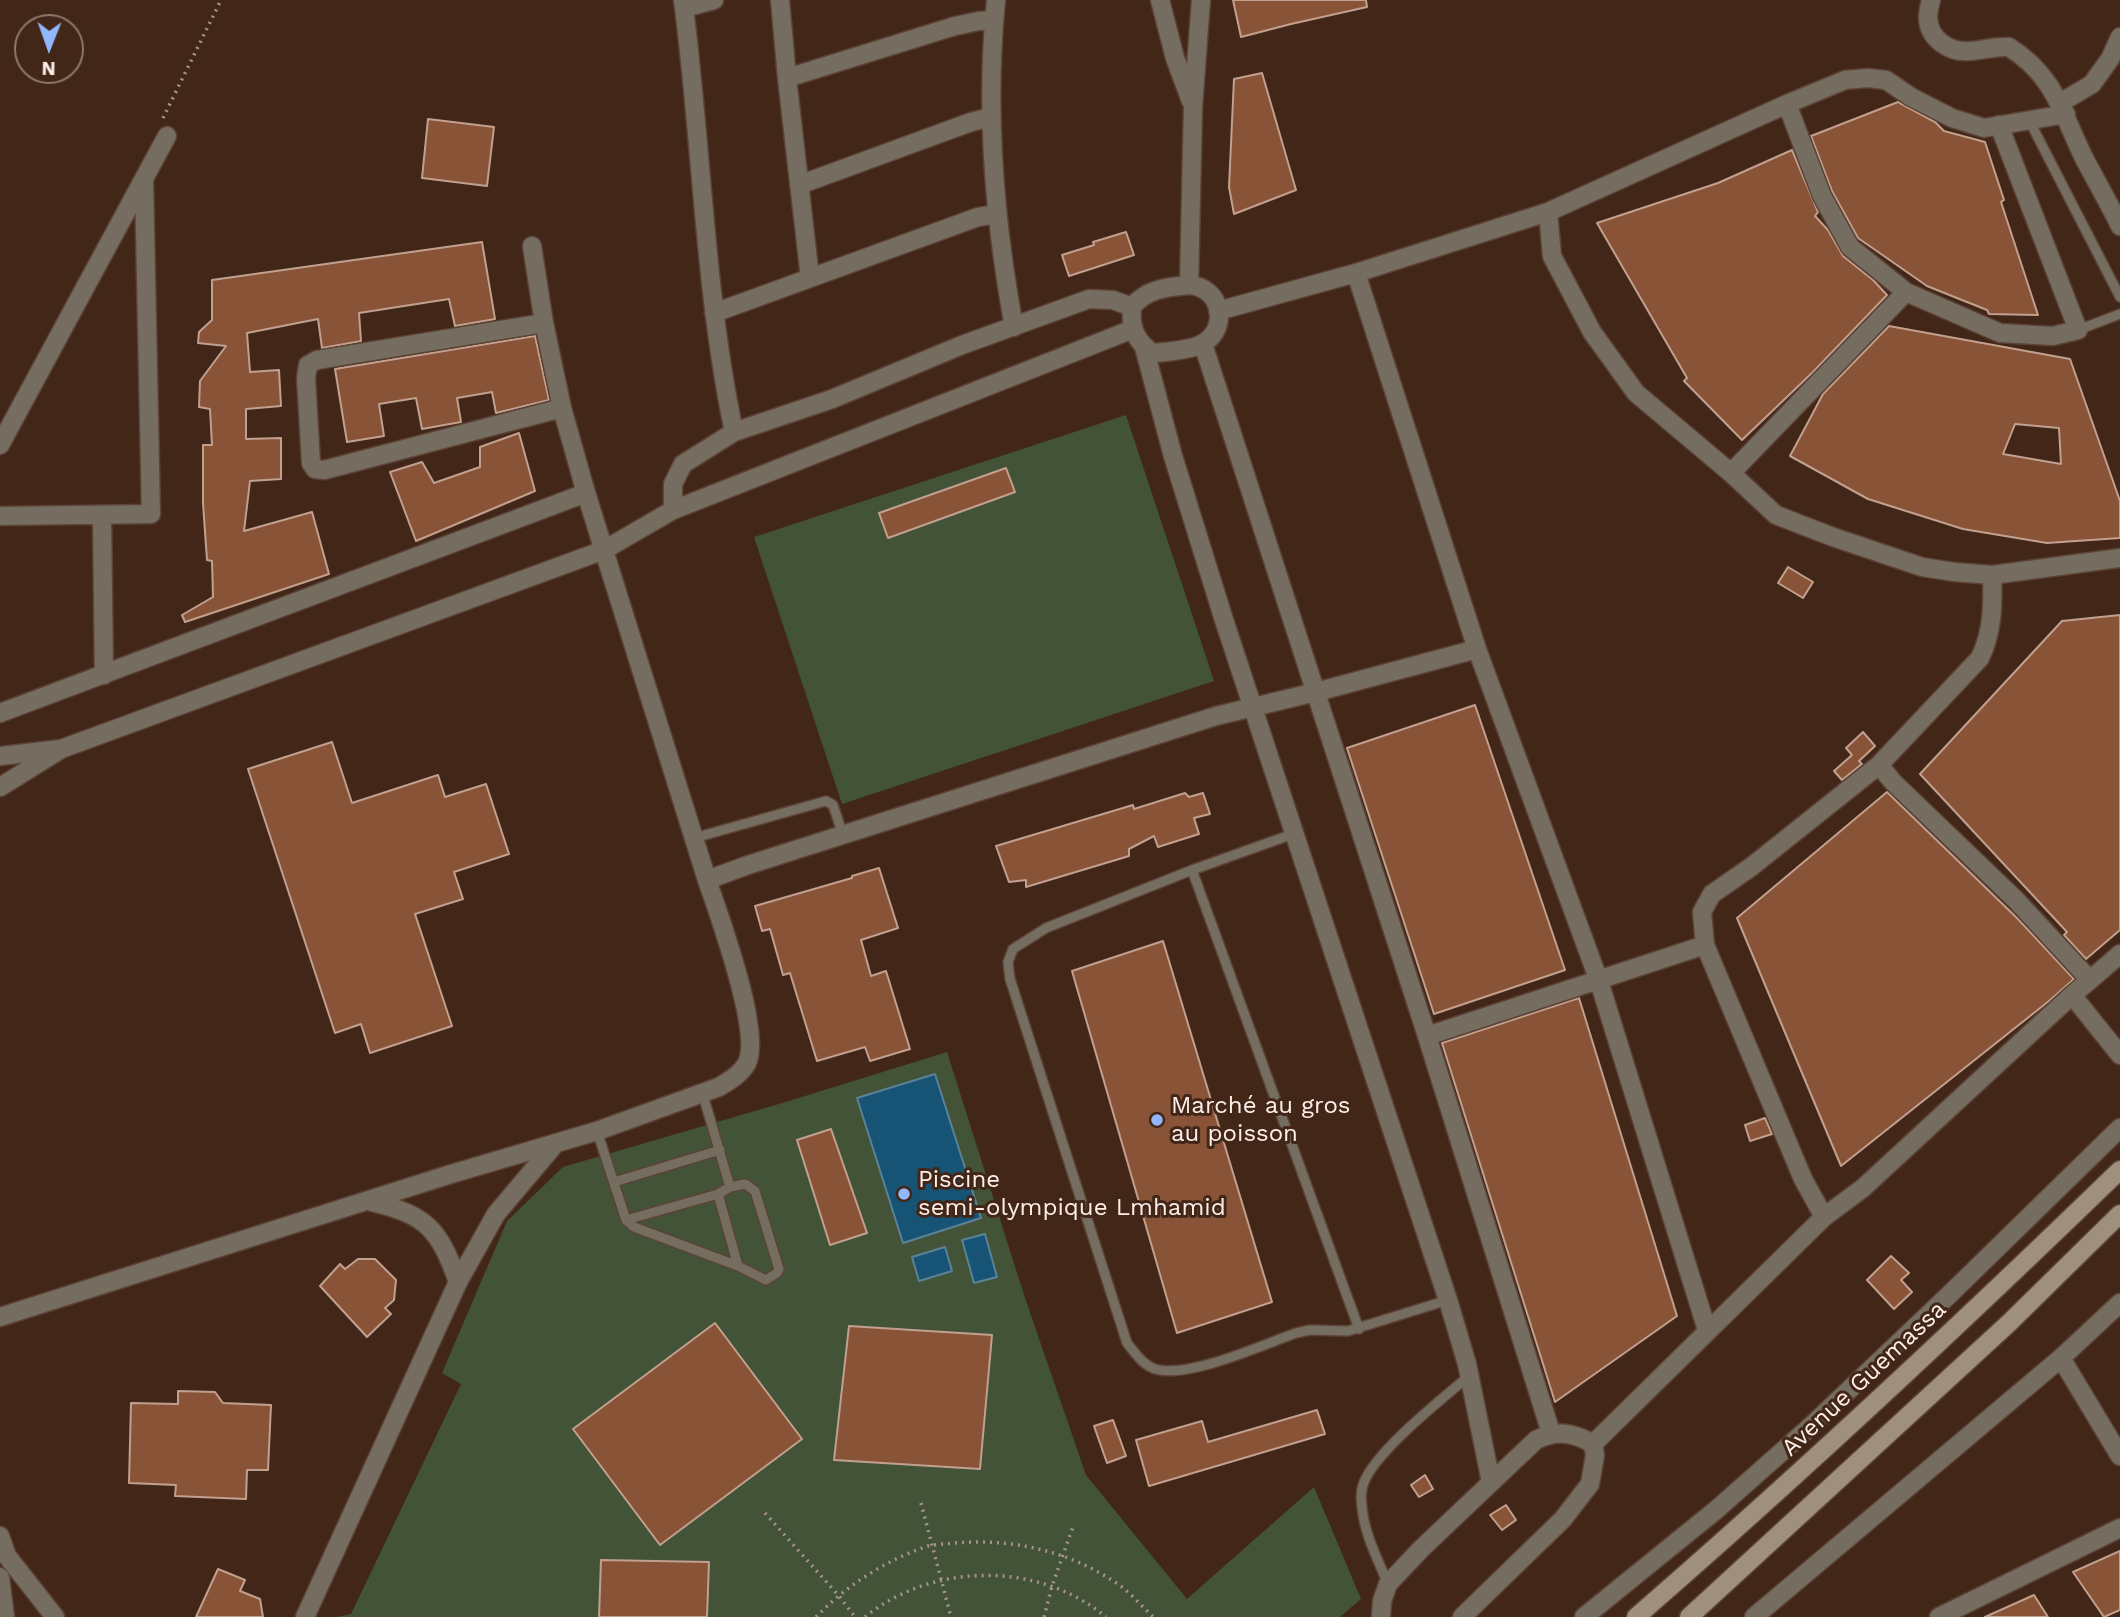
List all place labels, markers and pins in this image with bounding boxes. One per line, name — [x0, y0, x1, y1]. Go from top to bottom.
place label: Marché au gros au poisson — [1171, 1092, 1350, 1148]
marker: Marché au gros au poisson — [1149, 1112, 1165, 1128]
place label: Piscine semi-olympique Lmhamid — [918, 1166, 1226, 1222]
marker: Piscine semi-olympique Lmhamid — [896, 1186, 912, 1202]

